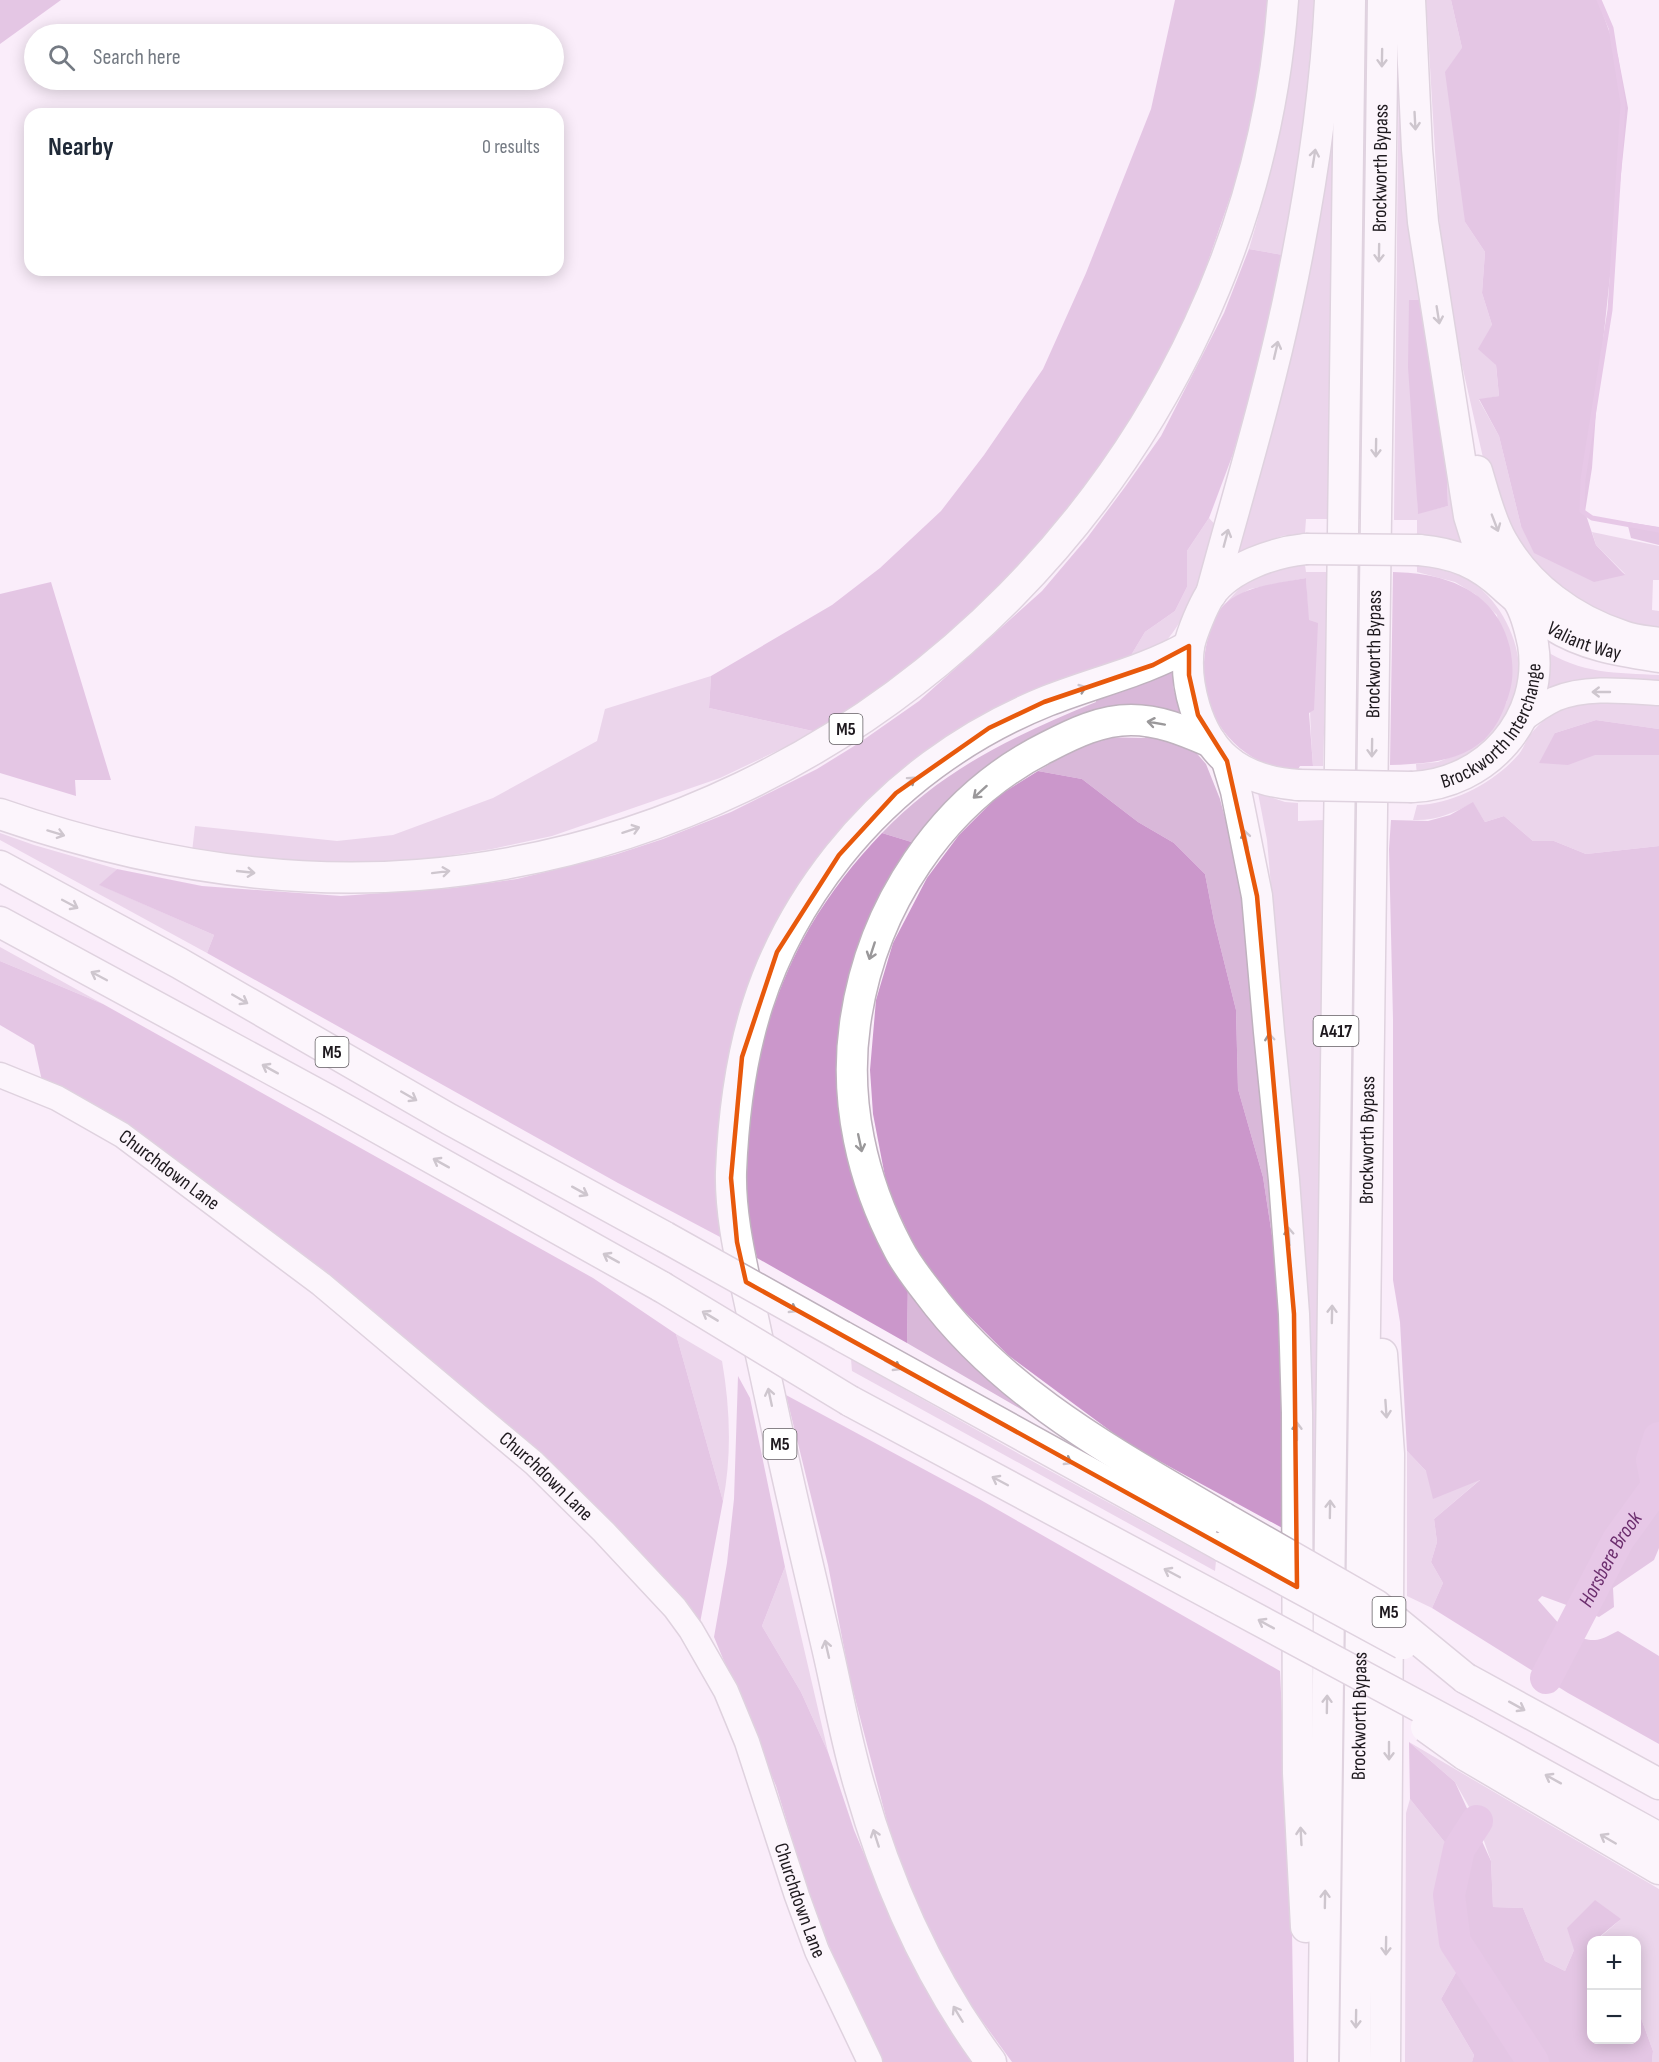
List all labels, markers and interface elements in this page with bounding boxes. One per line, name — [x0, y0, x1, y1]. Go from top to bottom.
search box — [24, 24, 564, 90]
icon: search — [45, 41, 78, 74]
text: Search here — [93, 44, 180, 71]
one-way arrow — [1376, 48, 1387, 68]
street label: Brockworth Bypass — [1368, 104, 1394, 232]
one-way arrow — [1410, 111, 1421, 131]
text: Nearby — [48, 132, 114, 163]
text: 0 results — [482, 135, 540, 159]
one-way arrow — [1308, 149, 1319, 169]
one-way arrow — [1373, 243, 1385, 263]
one-way arrow — [1433, 305, 1444, 324]
one-way arrow — [1271, 340, 1283, 359]
one-way arrow — [1370, 438, 1381, 458]
one-way arrow — [1490, 513, 1501, 532]
one-way arrow — [1221, 529, 1232, 548]
street label: Brockworth Bypass — [1361, 590, 1387, 718]
street label: Valiant Way — [1542, 616, 1623, 665]
street label: Brockworth Interchange — [1438, 663, 1547, 794]
one-way arrow — [1068, 684, 1087, 695]
one-way arrow — [1591, 686, 1611, 698]
road number: M5 — [830, 714, 862, 744]
one-way arrow — [1146, 717, 1166, 728]
one-way arrow — [1366, 738, 1378, 758]
one-way arrow — [900, 777, 916, 790]
one-way arrow — [973, 785, 988, 799]
one-way arrow — [621, 824, 640, 835]
one-way arrow — [46, 828, 65, 839]
one-way arrow — [1240, 830, 1251, 849]
one-way arrow — [430, 866, 450, 877]
one-way arrow — [236, 867, 256, 878]
one-way arrow — [60, 899, 78, 910]
one-way arrow — [866, 941, 877, 960]
one-way arrow — [91, 970, 108, 982]
one-way arrow — [231, 993, 248, 1005]
road number: A417 — [1314, 1016, 1358, 1046]
one-way arrow — [1264, 1033, 1275, 1053]
road number: M5 — [316, 1037, 348, 1067]
one-way arrow — [262, 1063, 279, 1075]
street label: Brockworth Bypass — [1355, 1076, 1380, 1204]
one-way arrow — [400, 1090, 417, 1102]
street label: Churchdown Lane — [114, 1125, 224, 1216]
one-way arrow — [854, 1134, 866, 1153]
one-way arrow — [433, 1157, 450, 1169]
one-way arrow — [570, 1186, 588, 1197]
one-way arrow — [1283, 1227, 1294, 1247]
one-way arrow — [603, 1252, 620, 1264]
one-way arrow — [780, 1301, 797, 1313]
one-way arrow — [1326, 1304, 1338, 1324]
one-way arrow — [702, 1309, 719, 1321]
one-way arrow — [884, 1359, 901, 1371]
one-way arrow — [764, 1388, 775, 1408]
one-way arrow — [1381, 1399, 1392, 1419]
one-way arrow — [1291, 1421, 1303, 1441]
street label: Churchdown Lane — [494, 1427, 598, 1526]
road number: M5 — [764, 1429, 796, 1459]
one-way arrow — [1054, 1454, 1072, 1465]
one-way arrow — [991, 1475, 1009, 1486]
one-way arrow — [1324, 1499, 1335, 1519]
water label: Horsbere Brook — [1573, 1506, 1648, 1611]
one-way arrow — [1163, 1567, 1181, 1578]
road number: M5 — [1372, 1597, 1406, 1627]
one-way arrow — [1258, 1618, 1275, 1630]
one-way arrow — [821, 1640, 833, 1659]
street label: Brockworth Bypass — [1347, 1652, 1373, 1780]
one-way arrow — [1321, 1694, 1333, 1714]
one-way arrow — [1508, 1700, 1525, 1712]
one-way arrow — [1383, 1741, 1395, 1761]
one-way arrow — [1544, 1773, 1562, 1784]
one-way arrow — [1296, 1826, 1307, 1846]
one-way arrow — [869, 1829, 880, 1848]
one-way arrow — [1600, 1833, 1617, 1845]
street label: Churchdown Lane — [769, 1840, 831, 1962]
one-way arrow — [1319, 1889, 1331, 1909]
one-way arrow — [1380, 1936, 1392, 1956]
map controls — [1587, 1936, 1641, 2044]
button: + — [1587, 1936, 1641, 1990]
button: − — [1587, 1990, 1641, 2044]
one-way arrow — [952, 2006, 964, 2023]
one-way arrow — [1350, 2008, 1362, 2028]

